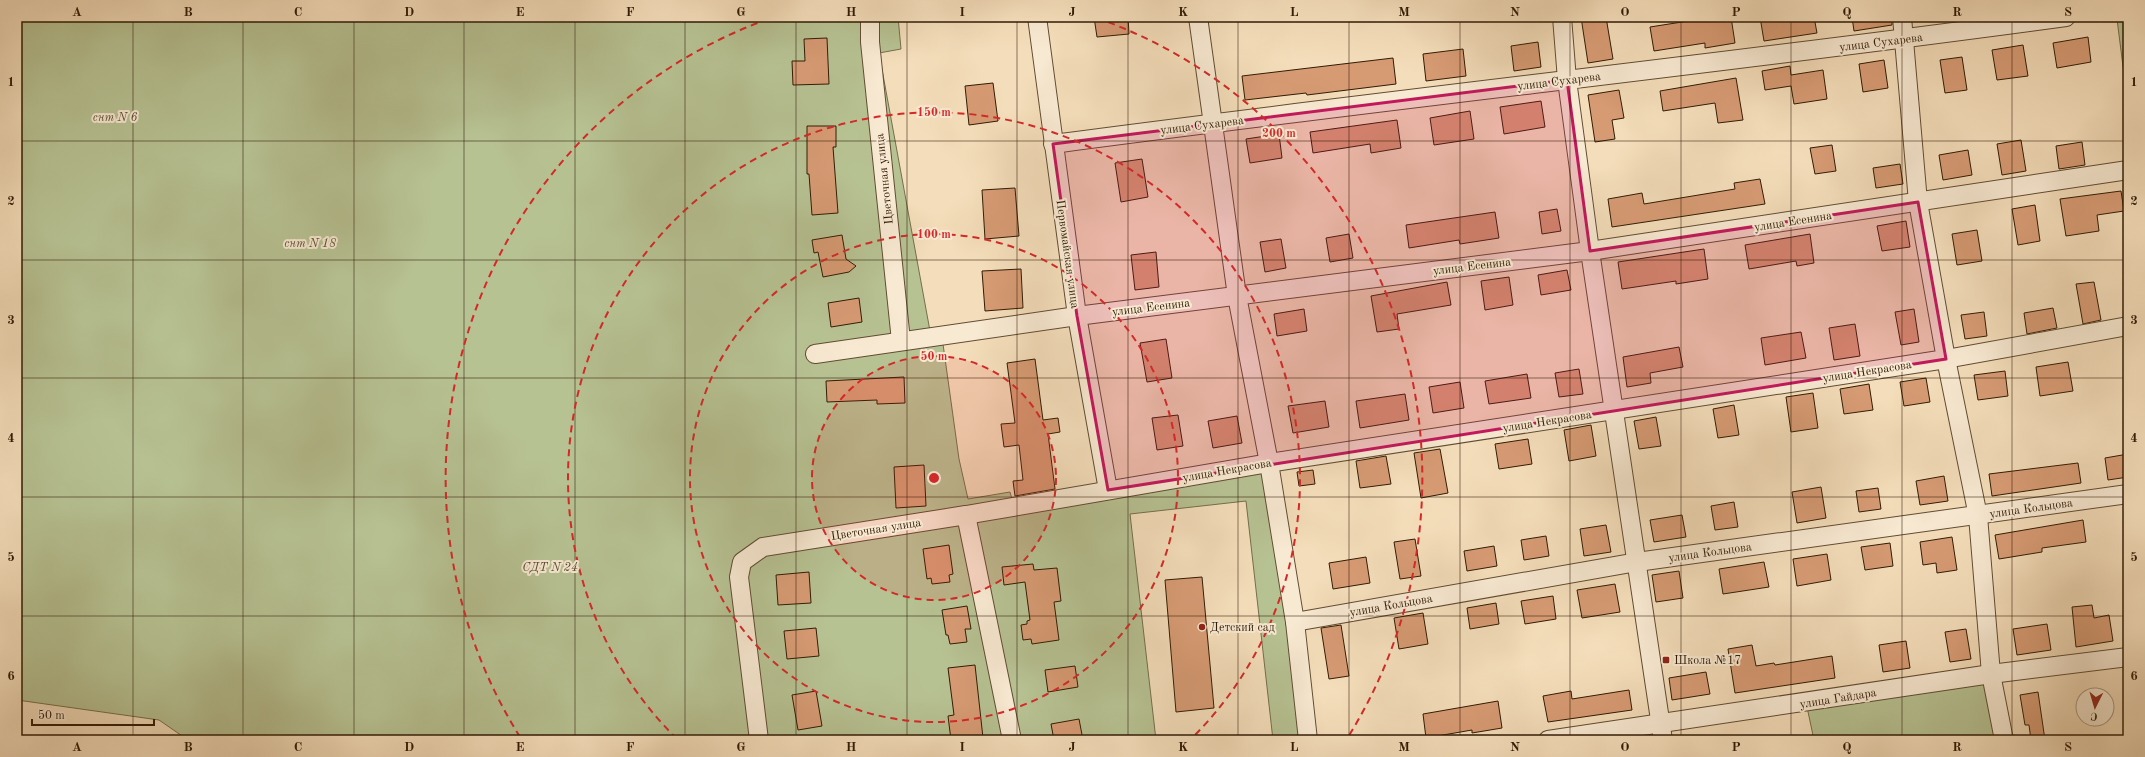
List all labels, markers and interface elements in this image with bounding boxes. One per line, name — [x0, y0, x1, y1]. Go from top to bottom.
text: A — [72, 6, 82, 19]
text: B — [183, 6, 193, 19]
text: C — [294, 6, 302, 19]
text: D — [404, 6, 414, 19]
text: E — [516, 6, 525, 19]
text: F — [626, 6, 635, 19]
text: G — [736, 6, 746, 19]
text: H — [846, 6, 857, 19]
text: I — [959, 6, 965, 19]
text: J — [1068, 6, 1076, 19]
text: K — [1178, 6, 1188, 19]
text: L — [1290, 6, 1299, 19]
text: M — [1398, 6, 1410, 19]
text: N — [1510, 6, 1520, 19]
text: O — [1620, 6, 1630, 19]
text: P — [1731, 6, 1741, 19]
text: Q — [1842, 6, 1852, 19]
text: R — [1952, 6, 1962, 19]
text: S — [2064, 6, 2072, 19]
street label: улица Сухарева — [1839, 32, 1924, 54]
street label: улица Сухарева — [1517, 71, 1602, 93]
text: 1 — [7, 76, 15, 89]
text: 1 — [2130, 76, 2138, 89]
text: 150 m — [917, 106, 951, 119]
park label: снт N 6 — [93, 112, 137, 124]
street label: улица Сухарева — [1160, 115, 1245, 137]
text: 200 m — [1262, 128, 1296, 140]
street label: Цветочная улица — [874, 133, 896, 225]
text: 2 — [7, 195, 15, 208]
text: 2 — [2130, 195, 2138, 208]
street label: Первомайская улица — [1053, 199, 1081, 309]
street label: улица Есенина — [1753, 210, 1833, 234]
text: 100 m — [917, 229, 951, 241]
park label: снт N 18 — [284, 238, 336, 250]
street label: улица Есенина — [1432, 256, 1512, 278]
street label: улица Есенина — [1111, 297, 1191, 319]
text: 3 — [7, 314, 15, 327]
text: 3 — [2130, 314, 2138, 327]
text: 50 m — [921, 350, 948, 363]
street label: улица Некрасова — [1822, 359, 1913, 385]
street label: улица Некрасова — [1502, 409, 1593, 435]
text: 4 — [7, 432, 15, 445]
text: 4 — [2130, 432, 2138, 445]
street label: улица Некрасова — [1182, 457, 1273, 485]
centre of rings — [927, 471, 941, 485]
street label: улица Кольцова — [1989, 497, 2074, 521]
street label: Цветочная улица — [830, 517, 922, 543]
street label: улица Кольцова — [1668, 541, 1753, 565]
text: 5 — [7, 551, 15, 564]
text: 5 — [2130, 551, 2138, 564]
park label: СДТ N 24 — [522, 562, 578, 574]
street label: улица Кольцова — [1349, 593, 1434, 619]
marker: Детский сад — [1197, 622, 1207, 632]
place label: Детский сад — [1210, 622, 1275, 634]
marker: Школа №17 — [1661, 655, 1671, 665]
place label: Школа №17 — [1674, 655, 1741, 667]
text: 6 — [7, 670, 15, 683]
text: 6 — [2130, 670, 2138, 683]
street label: улица Гайдара — [1799, 687, 1877, 711]
north arrow — [2075, 687, 2115, 727]
scale bar — [32, 701, 154, 727]
text: 50 m — [38, 709, 65, 722]
text: С — [2090, 710, 2098, 721]
text: A — [72, 741, 82, 754]
text: B — [183, 741, 193, 754]
text: C — [294, 741, 302, 754]
text: D — [404, 741, 414, 754]
text: E — [516, 741, 525, 754]
text: F — [626, 741, 635, 754]
text: G — [736, 741, 746, 754]
text: H — [846, 741, 857, 754]
text: I — [959, 741, 965, 754]
text: J — [1068, 741, 1076, 754]
text: K — [1178, 741, 1188, 754]
text: L — [1290, 741, 1299, 754]
text: M — [1398, 741, 1410, 754]
text: N — [1510, 741, 1520, 754]
text: O — [1620, 741, 1630, 754]
text: P — [1731, 741, 1741, 754]
text: Q — [1842, 741, 1852, 754]
text: R — [1952, 741, 1962, 754]
text: S — [2064, 741, 2072, 754]

